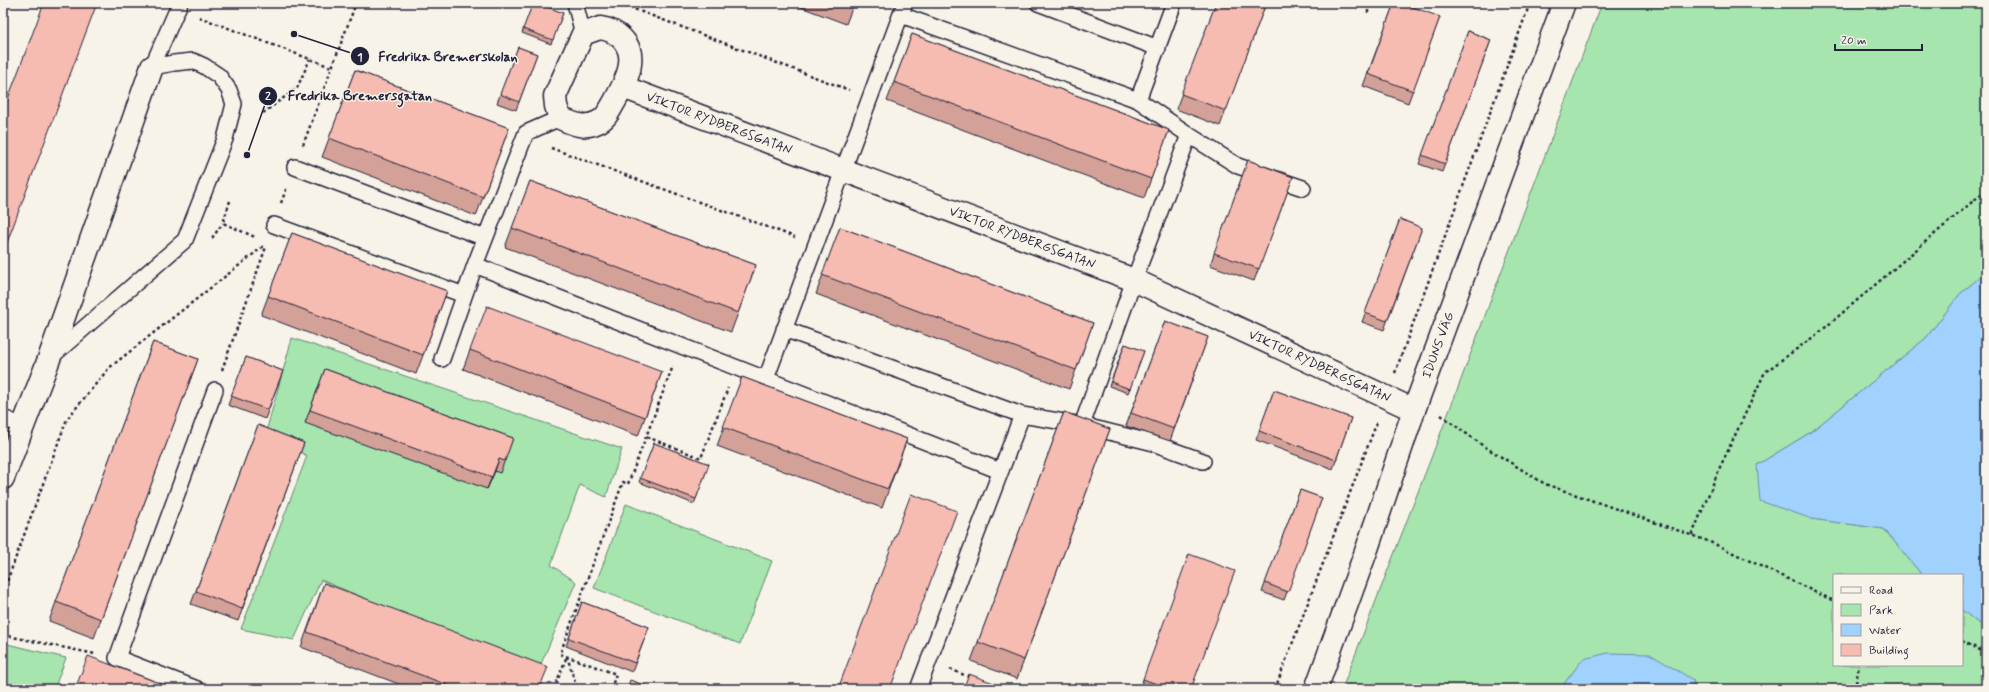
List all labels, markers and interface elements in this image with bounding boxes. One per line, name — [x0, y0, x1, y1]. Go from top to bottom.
scale bar — [1835, 26, 1922, 52]
text: 20 m — [1841, 33, 1867, 49]
callout: Fredrika Bremerskolan — [350, 43, 526, 69]
text: Fredrika Bremerskolan — [378, 48, 518, 66]
text: 1 — [357, 50, 363, 66]
callout: Fredrika Bremersgatan — [258, 83, 442, 109]
text: Fredrika Bremersgatan — [288, 87, 432, 108]
street label: VIKTOR RYDBERGSGATAN — [644, 88, 795, 159]
text: 2 — [265, 89, 271, 105]
street label: VIKTOR RYDBERGSGATAN — [947, 203, 1098, 273]
street label: IDUNS VÄG — [1418, 309, 1458, 381]
street label: VIKTOR RYDBERGSGATAN — [1246, 326, 1394, 407]
legend — [1833, 574, 1963, 666]
text: Road — [1869, 583, 1893, 599]
text: Park — [1869, 603, 1893, 619]
text: Water — [1869, 623, 1901, 639]
text: Building — [1869, 643, 1909, 660]

